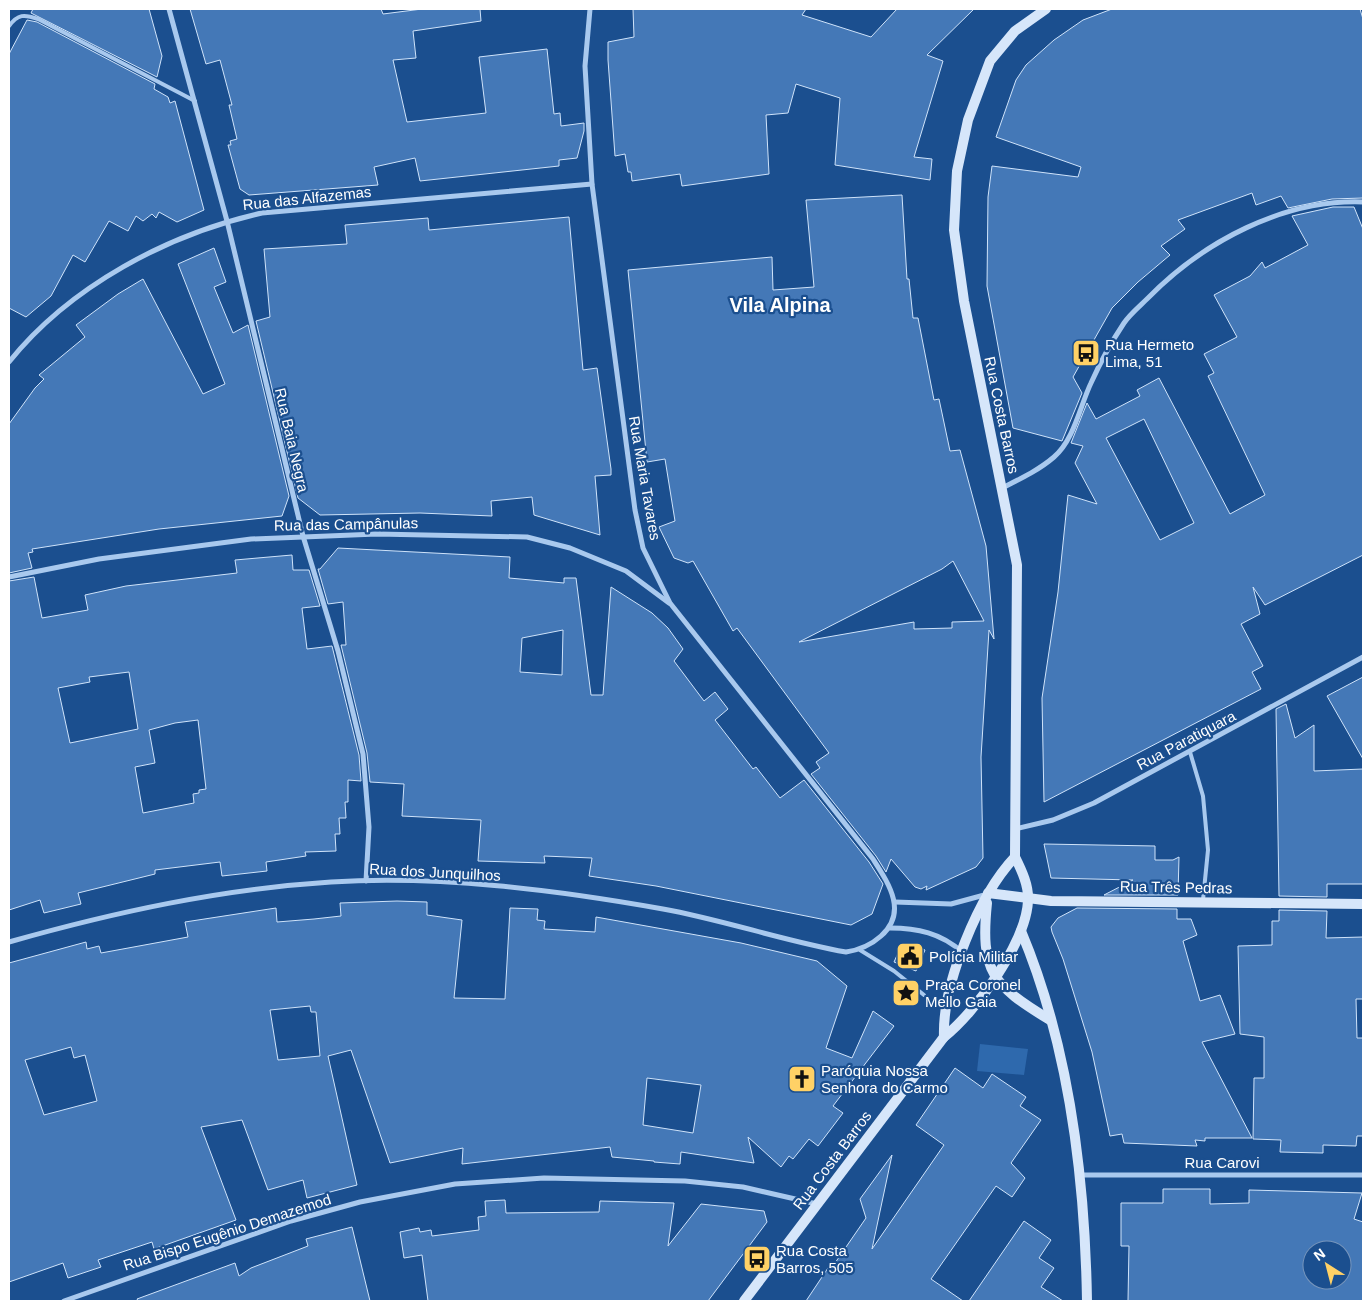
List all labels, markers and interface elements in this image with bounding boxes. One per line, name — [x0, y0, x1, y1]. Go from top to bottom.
street label: Rua das Alfazemas — [242, 183, 372, 213]
district label: Vila Alpina — [729, 294, 831, 316]
place label: Rua Hermeto Lima, 51 — [1105, 336, 1194, 370]
bus stop icon: Rua Hermeto Lima, 51 — [1071, 338, 1101, 368]
street label: Rua Costa Barros — [981, 355, 1023, 475]
street label: Rua Baia Negra — [272, 386, 312, 495]
street label: Rua Maria Tavares — [626, 415, 664, 541]
street label: Rua das Campânulas — [274, 514, 418, 534]
street label: Rua Paratiquara — [1134, 707, 1239, 773]
street label: Rua dos Junquilhos — [369, 860, 501, 884]
street label: Rua Três Pedras — [1120, 878, 1232, 896]
public building icon: Polícia Militar — [895, 941, 925, 971]
place label: Polícia Militar — [929, 948, 1018, 965]
place label: Praça Coronel Mello Gaia — [925, 976, 1021, 1010]
place icon: Praça Coronel Mello Gaia — [891, 978, 921, 1008]
place label: Paróquia Nossa Senhora do Carmo — [821, 1062, 948, 1096]
church icon: Paróquia Nossa Senhora do Carmo — [787, 1064, 817, 1094]
street label: Rua Costa Barros — [789, 1107, 875, 1213]
street label: Rua Carovi — [1184, 1154, 1260, 1171]
street label: Rua Bispo Eugênio Demazemod — [121, 1190, 333, 1274]
north arrow — [1302, 1240, 1352, 1290]
place label: Rua Costa Barros, 505 — [776, 1242, 854, 1276]
bus stop icon: Rua Costa Barros, 505 — [742, 1244, 772, 1274]
text: N — [1311, 1245, 1328, 1264]

